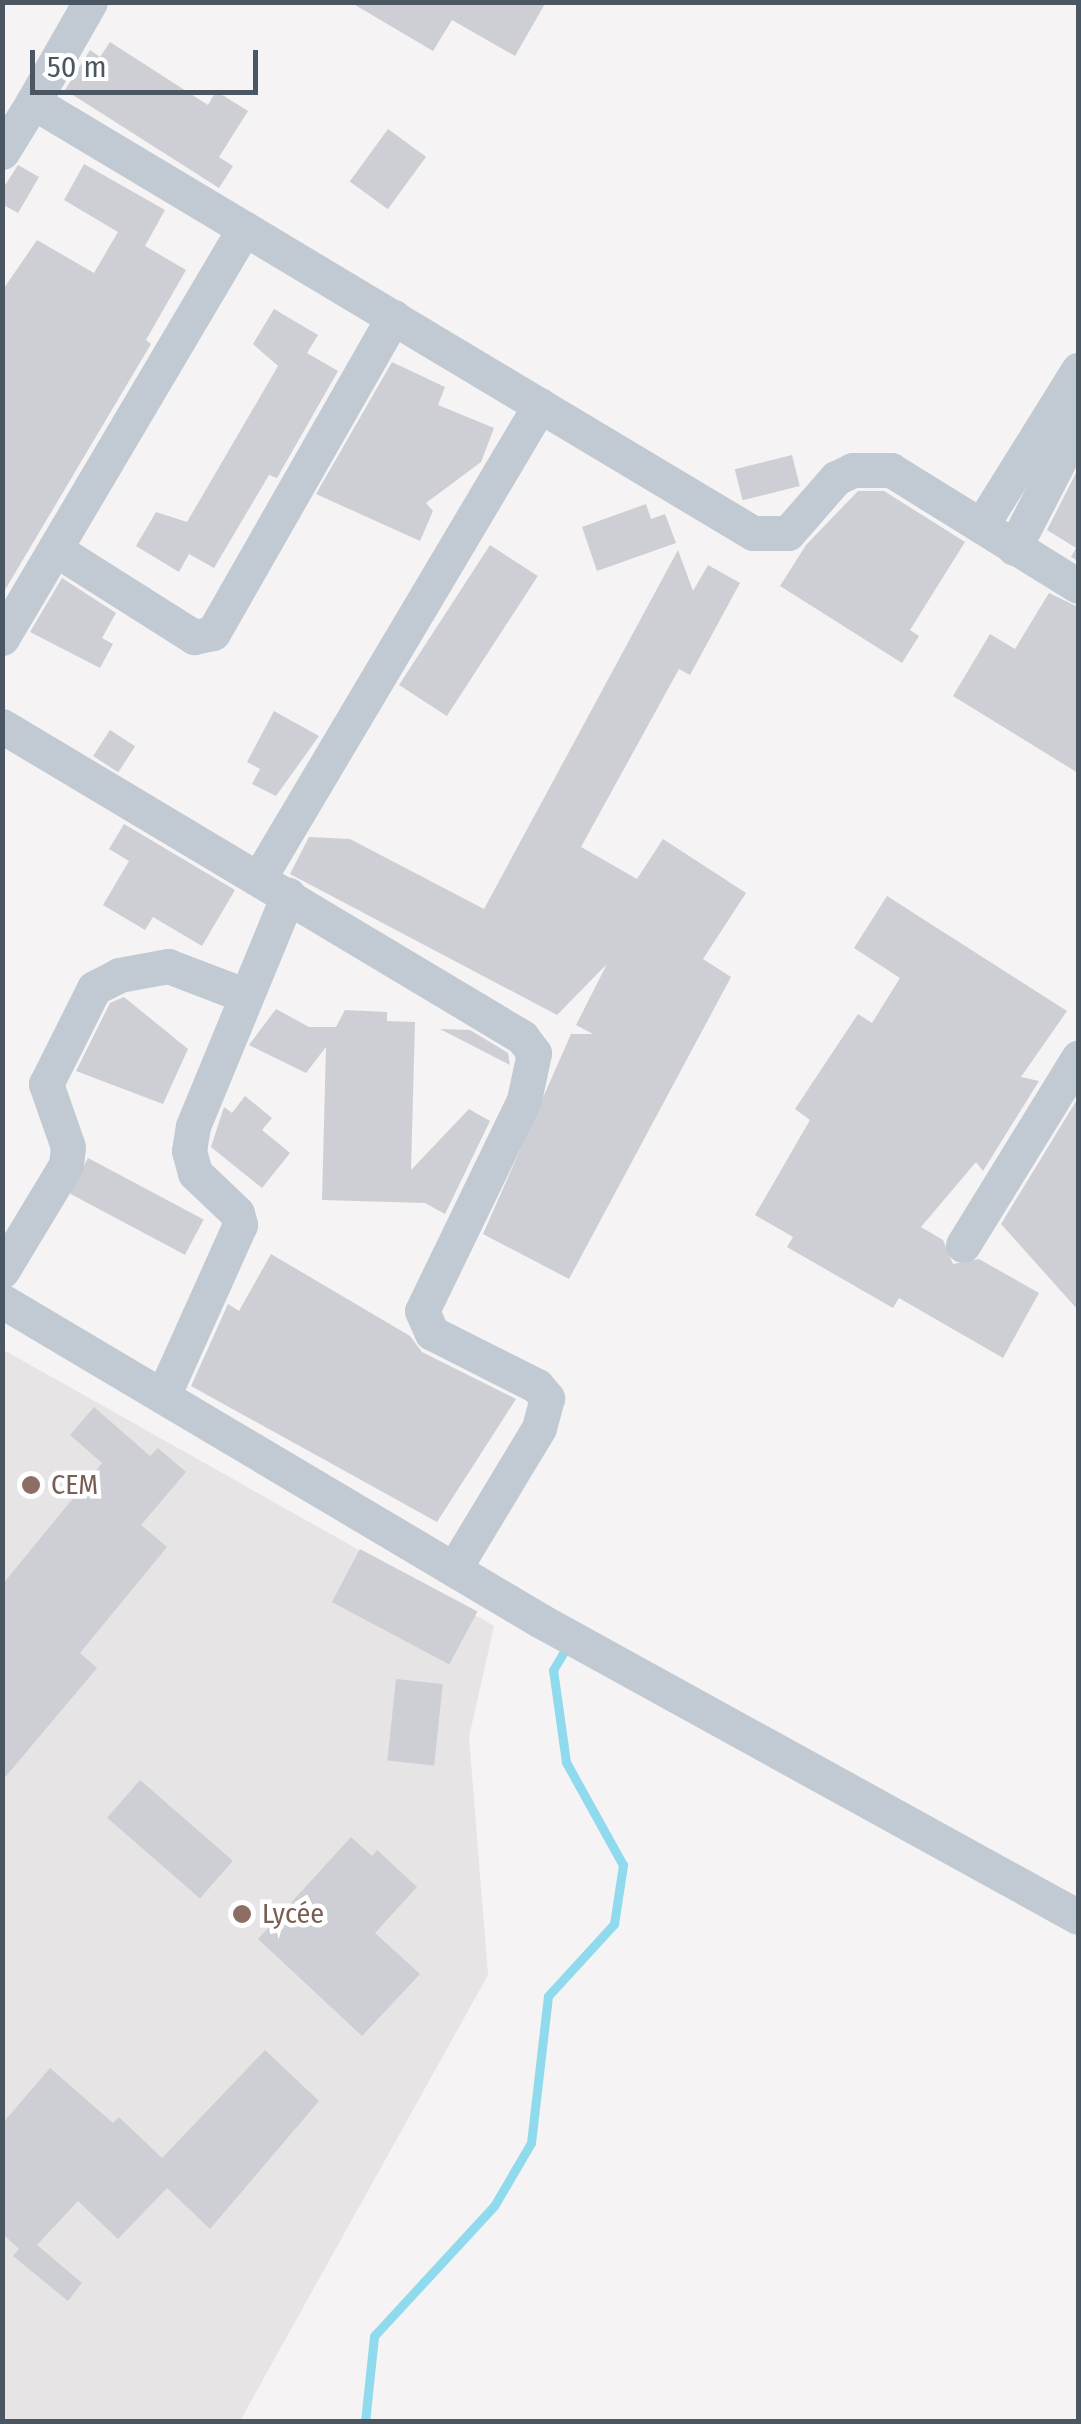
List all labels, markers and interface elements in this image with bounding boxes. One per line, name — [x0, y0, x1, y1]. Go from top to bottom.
scale bar — [35, 30, 262, 92]
text: 50 m — [47, 49, 107, 85]
place label: CEM — [51, 1468, 98, 1502]
marker: CEM — [20, 1474, 42, 1496]
place label: Lycée — [262, 1897, 324, 1931]
marker: Lycée — [231, 1903, 253, 1925]

